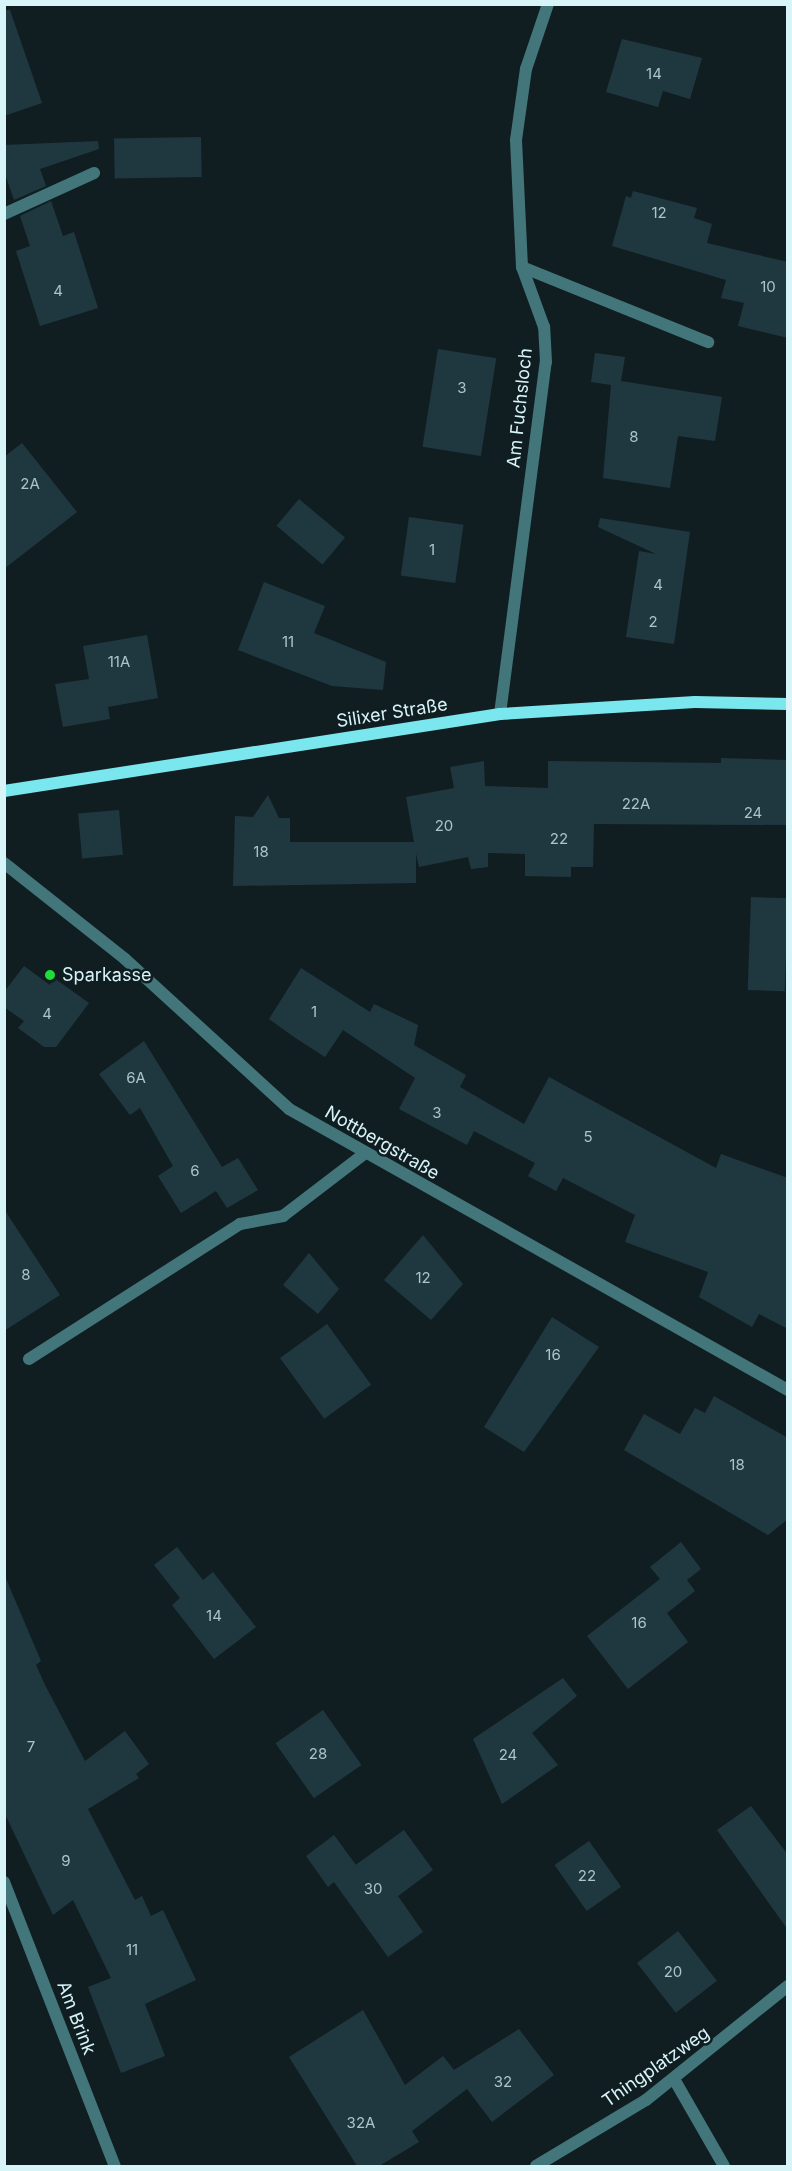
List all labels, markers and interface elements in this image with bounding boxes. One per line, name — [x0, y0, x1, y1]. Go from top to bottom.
house number: 14 — [646, 65, 662, 83]
house number: 12 — [651, 204, 667, 222]
house number: 10 — [760, 278, 776, 296]
house number: 4 — [53, 282, 63, 300]
street label: Am Fuchsloch — [503, 347, 537, 469]
house number: 3 — [457, 379, 467, 397]
house number: 8 — [629, 428, 639, 446]
house number: 2A — [20, 475, 40, 493]
house number: 1 — [429, 541, 435, 559]
house number: 4 — [653, 576, 663, 594]
house number: 2 — [648, 613, 658, 631]
house number: 11 — [282, 633, 294, 651]
house number: 11A — [108, 653, 130, 671]
street label: Silixer Straße — [335, 694, 449, 732]
house number: 22A — [622, 795, 650, 813]
house number: 24 — [744, 804, 762, 822]
house number: 20 — [435, 817, 453, 835]
house number: 22 — [550, 830, 568, 848]
house number: 18 — [253, 843, 269, 861]
place label: Sparkasse — [62, 964, 151, 986]
marker: Sparkasse — [43, 968, 57, 982]
house number: 1 — [311, 1003, 317, 1021]
house number: 4 — [42, 1005, 52, 1023]
house number: 6A — [126, 1069, 146, 1087]
street label: Nottbergstraße — [321, 1102, 443, 1184]
house number: 3 — [432, 1104, 442, 1122]
house number: 5 — [583, 1128, 593, 1146]
house number: 6 — [190, 1162, 200, 1180]
house number: 8 — [21, 1266, 31, 1284]
house number: 12 — [415, 1269, 431, 1287]
house number: 16 — [545, 1346, 561, 1364]
house number: 18 — [729, 1456, 745, 1474]
house number: 14 — [206, 1607, 222, 1625]
house number: 16 — [631, 1614, 647, 1632]
house number: 7 — [27, 1738, 35, 1756]
house number: 28 — [309, 1745, 327, 1763]
house number: 24 — [499, 1746, 517, 1764]
house number: 9 — [61, 1852, 71, 1870]
house number: 22 — [578, 1867, 596, 1885]
house number: 30 — [364, 1880, 382, 1898]
house number: 11 — [126, 1941, 138, 1959]
house number: 20 — [664, 1963, 682, 1981]
street label: Am Brink — [52, 1978, 100, 2058]
street label: Thingplatzweg — [598, 2022, 714, 2112]
house number: 32 — [494, 2073, 512, 2091]
house number: 32A — [347, 2114, 375, 2132]

